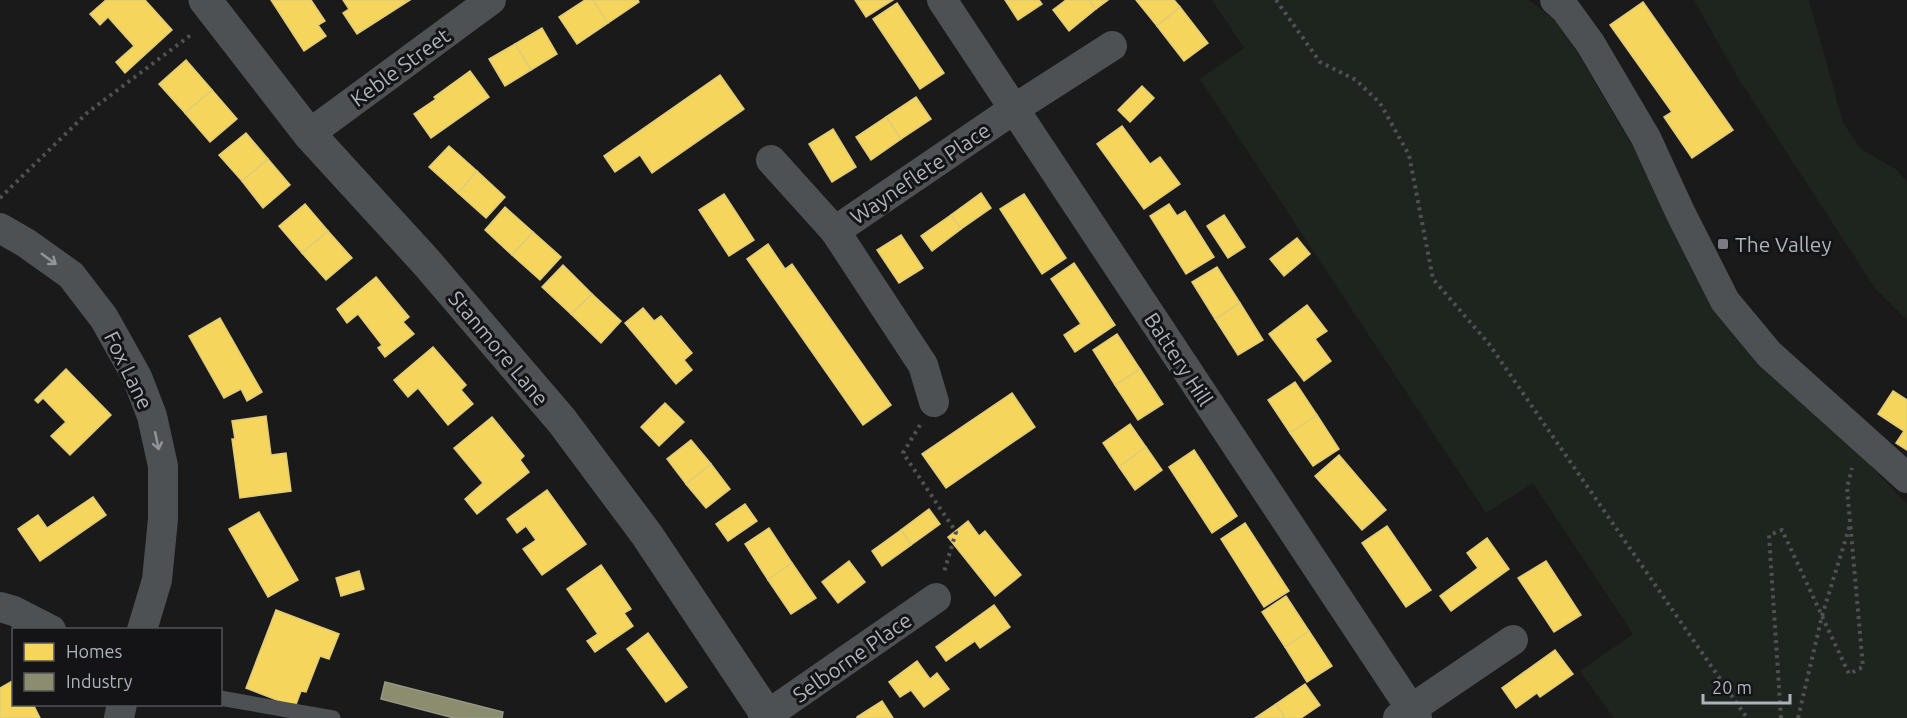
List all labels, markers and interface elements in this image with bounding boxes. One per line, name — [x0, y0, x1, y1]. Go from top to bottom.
street label: Keble Street — [346, 23, 454, 111]
street label: Wayneflete Place — [846, 117, 994, 229]
place label: The Valley — [1735, 232, 1832, 256]
marker: The Valley — [1716, 237, 1730, 251]
one-way arrow — [41, 253, 57, 266]
street label: Stanmore Lane — [444, 286, 554, 410]
street label: Battery Hill — [1140, 308, 1218, 410]
street label: Fox Lane — [100, 327, 158, 413]
one-way arrow — [152, 431, 164, 450]
street label: Selborne Place — [788, 607, 916, 707]
legend — [12, 628, 222, 706]
text: Homes — [66, 641, 123, 661]
scale bar — [1703, 667, 1790, 705]
text: Industry — [66, 671, 133, 691]
text: 20 m — [1712, 677, 1752, 697]

